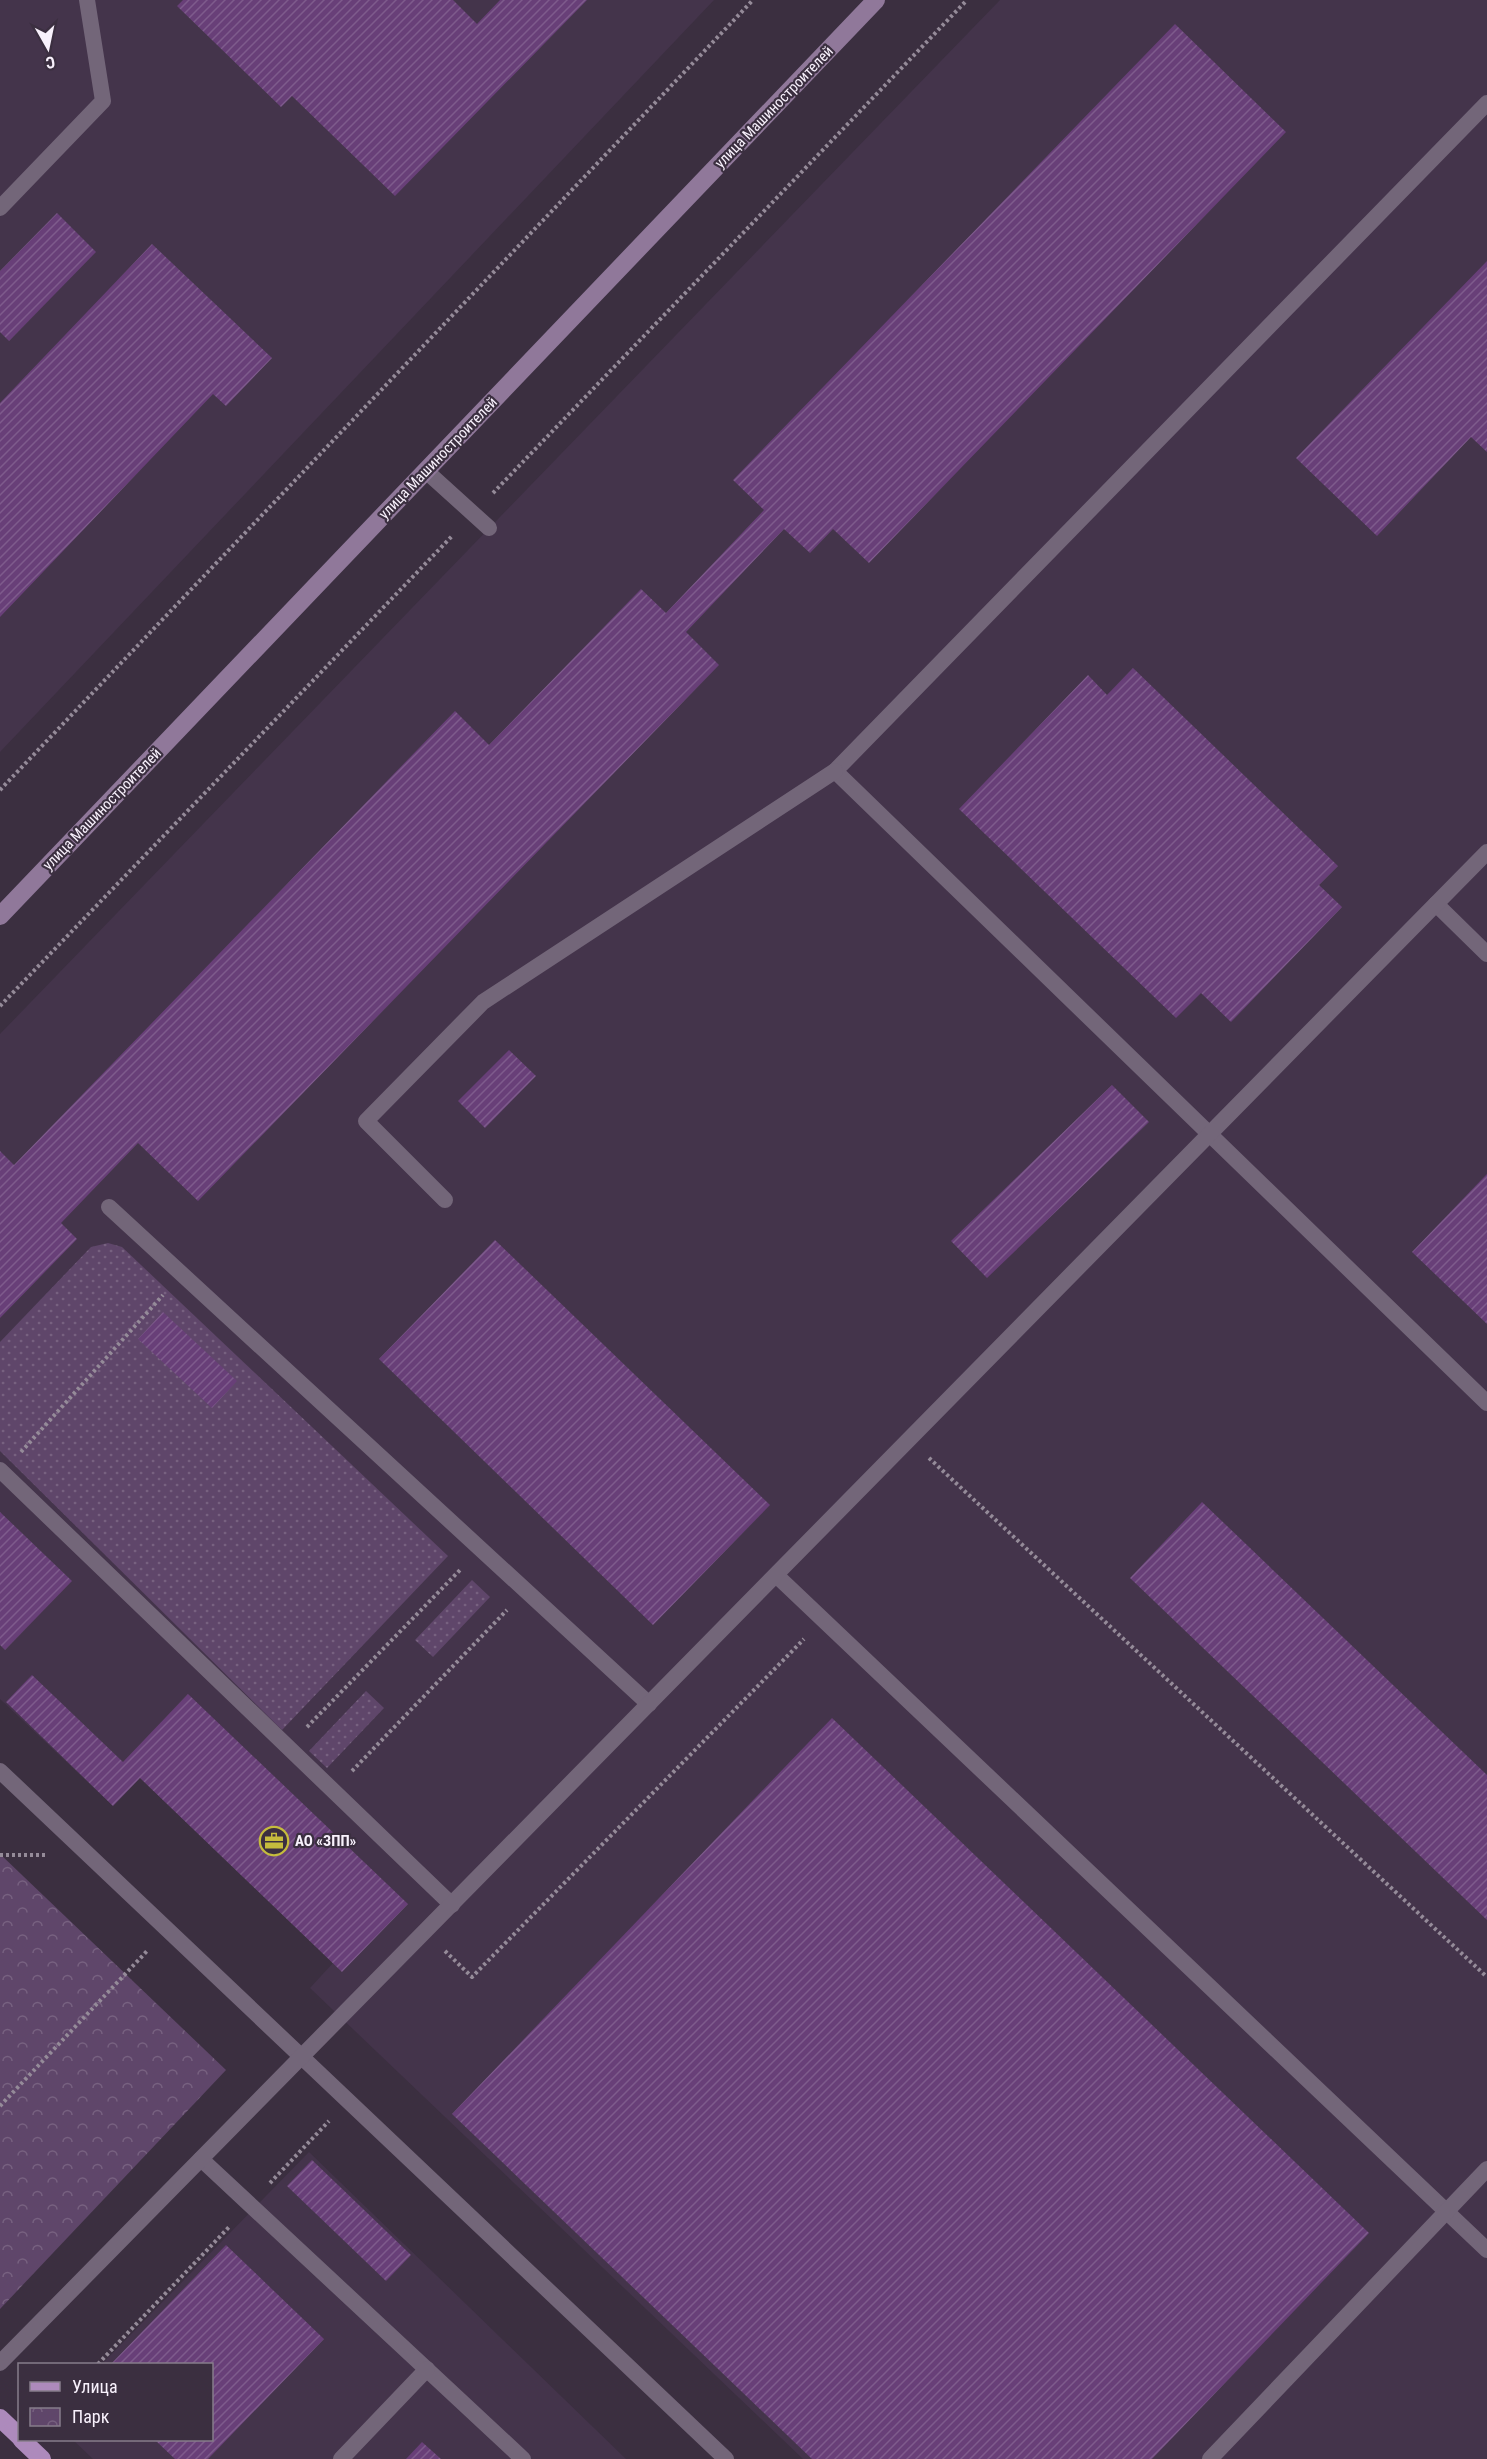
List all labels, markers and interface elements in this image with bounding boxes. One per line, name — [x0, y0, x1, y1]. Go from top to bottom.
north arrow — [18, 18, 78, 78]
street label: улица Машиностроителей — [711, 42, 837, 172]
text: С — [44, 52, 56, 72]
street label: улица Машиностроителей — [375, 393, 501, 523]
street label: улица Машиностроителей — [39, 744, 165, 874]
office icon: АО «ЗПП» — [258, 1825, 290, 1857]
place label: АО «ЗПП» — [295, 1832, 357, 1850]
legend — [18, 2363, 213, 2441]
text: Улица — [72, 2376, 118, 2397]
text: Парк — [72, 2406, 110, 2427]

